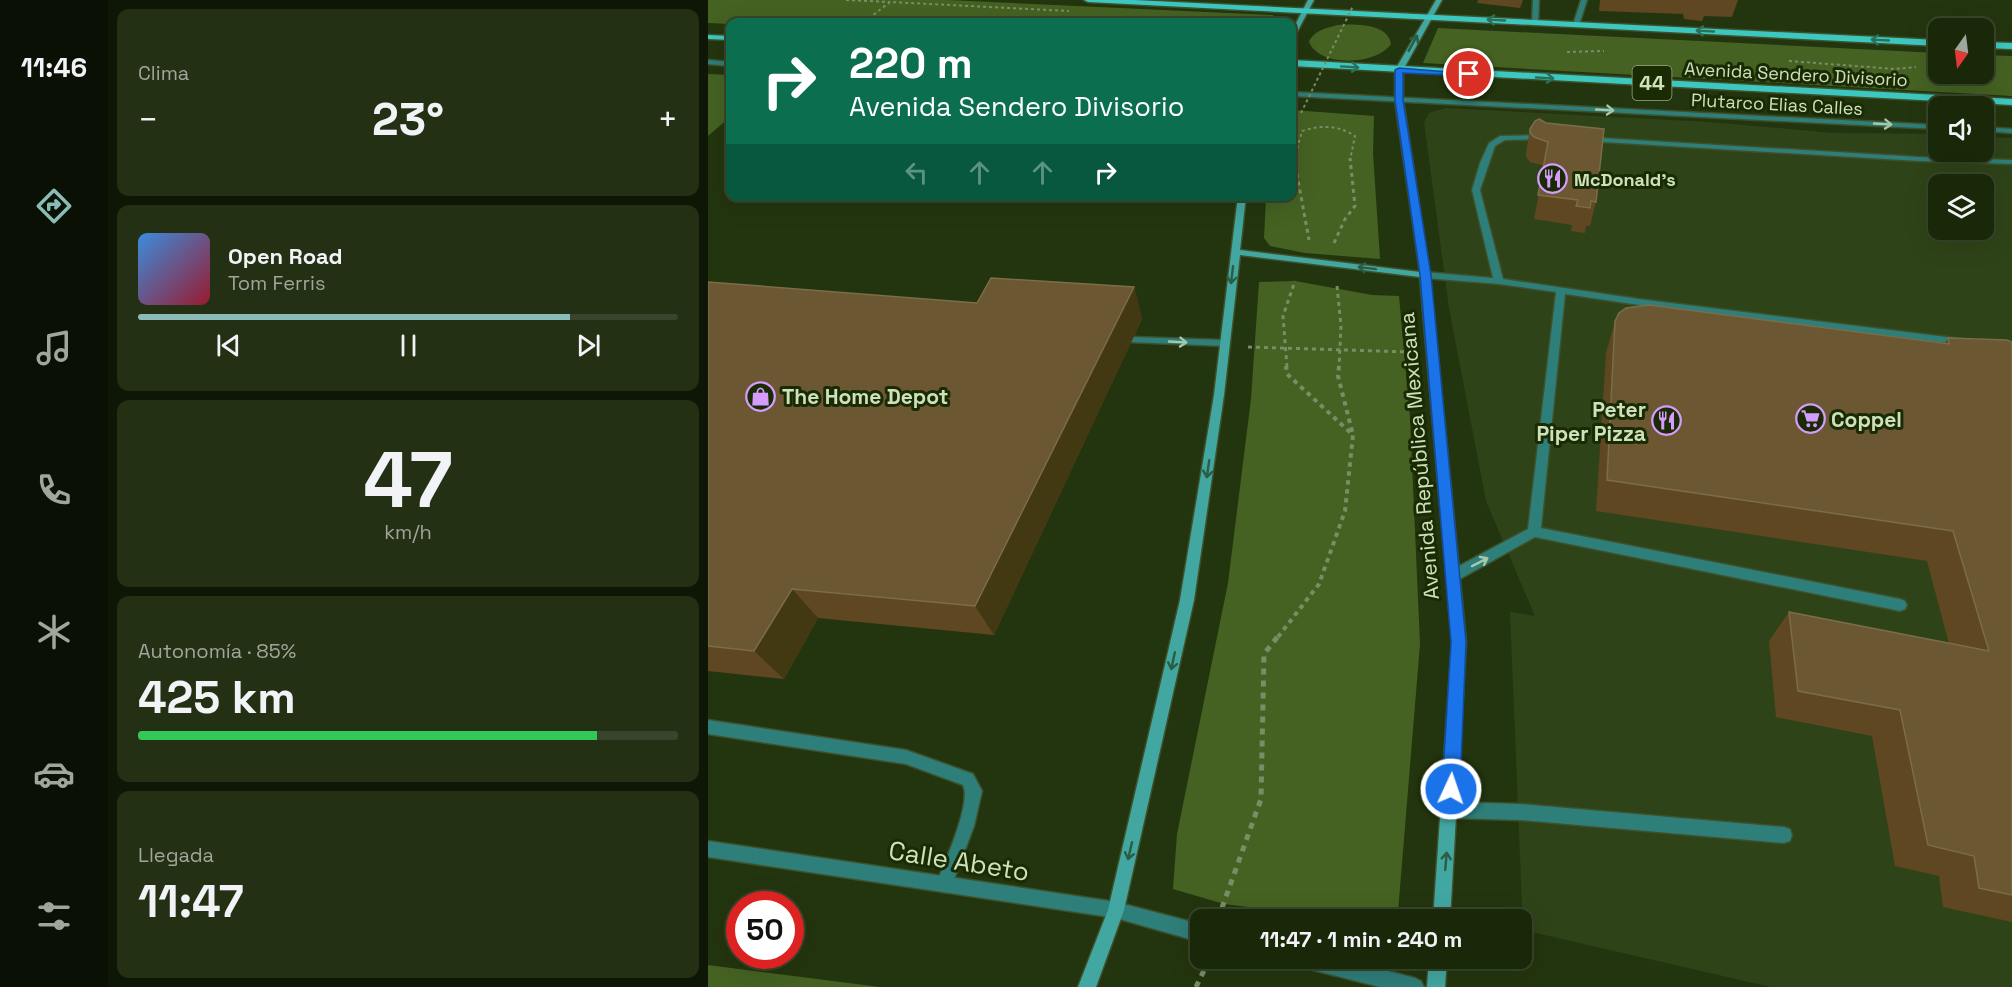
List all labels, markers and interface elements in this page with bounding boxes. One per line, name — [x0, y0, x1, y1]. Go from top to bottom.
one-way arrow — [1487, 15, 1507, 26]
north arrow — [1928, 18, 1994, 84]
map controls — [1928, 18, 1994, 240]
one-way arrow — [1696, 26, 1716, 37]
one-way arrow — [1870, 34, 1890, 45]
one-way arrow — [1408, 35, 1420, 52]
text: 220 m — [849, 37, 973, 90]
icon: right — [750, 42, 828, 120]
pin — [1443, 48, 1494, 99]
text: 11:46 — [21, 50, 87, 85]
icon: arrive — [1452, 57, 1485, 90]
street label: Avenida Sendero Divisorio — [1684, 57, 1908, 91]
text: Clima — [138, 60, 189, 86]
one-way arrow — [1339, 62, 1359, 73]
road number: 44 — [1632, 66, 1672, 100]
one-way arrow — [1534, 72, 1554, 83]
street label: Plutarco Elias Calles — [1691, 88, 1863, 120]
text: Avenida Sendero Divisorio — [849, 89, 1184, 124]
text: 23° — [372, 91, 444, 148]
button: sound — [1928, 96, 1994, 162]
text: − — [138, 99, 158, 141]
text: + — [658, 99, 678, 141]
one-way arrow — [1594, 105, 1614, 116]
one-way arrow — [1873, 119, 1893, 130]
icon: left — [900, 156, 933, 189]
icon: ahead — [963, 156, 996, 189]
icon: ahead — [1026, 156, 1059, 189]
icon: right — [1089, 156, 1122, 189]
restaurant icon: McDonald's — [1537, 163, 1569, 195]
place label: McDonald's — [1574, 168, 1676, 191]
button: layers — [1928, 174, 1994, 240]
icon: directions — [33, 185, 75, 227]
text: Open Road — [228, 242, 343, 270]
one-way arrow — [1358, 262, 1378, 273]
one-way arrow — [1226, 265, 1237, 285]
text: Tom Ferris — [228, 270, 326, 296]
street label: Avenida República Mexicana — [1393, 311, 1445, 601]
icon: music — [33, 327, 75, 369]
icon: previous — [212, 329, 245, 362]
icon: pause — [392, 329, 425, 362]
icon: next — [572, 329, 605, 362]
one-way arrow — [1168, 336, 1188, 347]
shop icon: The Home Depot — [745, 380, 777, 412]
place label: The Home Depot — [782, 383, 948, 410]
place label: Peter Piper Pizza — [1536, 396, 1646, 447]
supermarket icon: Coppel — [1794, 403, 1826, 435]
restaurant icon: Peter Piper Pizza — [1651, 405, 1683, 437]
place label: Coppel — [1831, 406, 1902, 433]
text: 47 — [363, 430, 453, 530]
one-way arrow — [1202, 458, 1213, 478]
icon: phone — [33, 469, 75, 511]
text: km/h — [384, 519, 432, 545]
one-way arrow — [1470, 556, 1488, 567]
icon: climate — [33, 611, 75, 653]
text: Autonomía · 85% — [138, 638, 296, 664]
one-way arrow — [1167, 651, 1179, 670]
text: 425 km — [138, 669, 296, 726]
icon: car — [33, 753, 75, 795]
position arrow — [1419, 757, 1483, 821]
street label: Calle Abeto — [886, 833, 1032, 889]
one-way arrow — [1124, 841, 1135, 860]
text: Llegada — [138, 842, 214, 868]
one-way arrow — [1441, 852, 1452, 872]
text: 11:47 — [138, 873, 244, 930]
speed limit sign: 50 — [726, 891, 804, 969]
icon: filters — [33, 895, 75, 937]
text: 11:47 · 1 min · 240 m — [1260, 925, 1462, 953]

